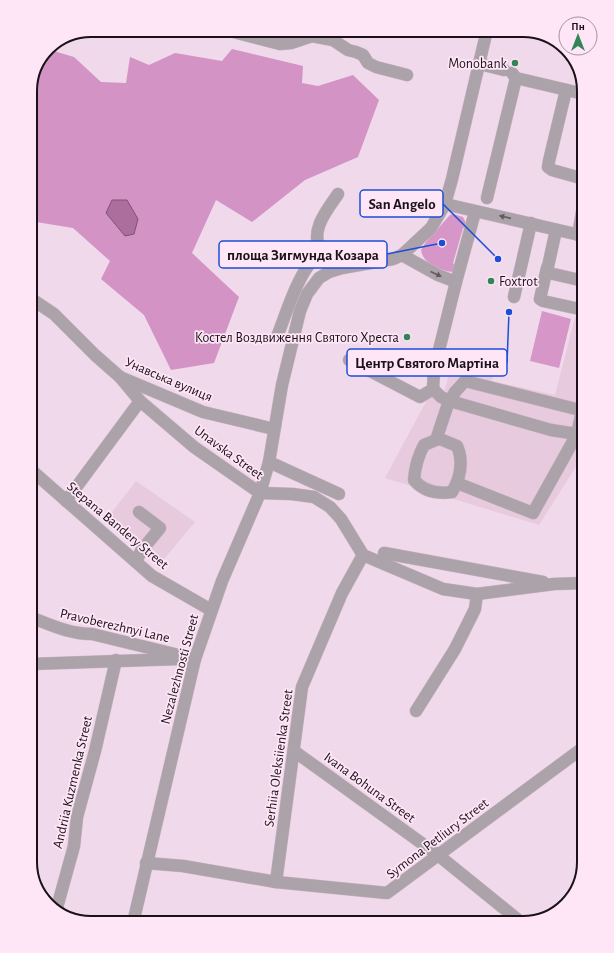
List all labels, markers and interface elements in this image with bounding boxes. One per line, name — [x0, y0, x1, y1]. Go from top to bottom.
north arrow — [558, 16, 598, 56]
text: Пн — [571, 21, 585, 32]
place label: Monobank — [448, 57, 508, 71]
marker: Monobank — [510, 58, 520, 68]
callout: San Angelo — [360, 190, 443, 217]
text: San Angelo — [368, 197, 436, 212]
one-way arrow — [499, 214, 511, 220]
callout: площа Зигмунда Козара — [219, 241, 387, 268]
text: площа Зигмунда Козара — [227, 248, 379, 263]
one-way arrow — [431, 271, 442, 277]
place label: Foxtrot — [499, 275, 538, 289]
marker: Foxtrot — [486, 276, 496, 286]
place label: Костел Воздвиження Святого Хреста — [195, 331, 400, 345]
marker: Костел Воздвиження Святого Хреста — [402, 332, 412, 342]
callout: Центр Святого Мартіна — [347, 349, 507, 376]
street label: Унавська вулиця — [123, 355, 214, 405]
text: Центр Святого Мартіна — [355, 356, 499, 371]
street label: Unavska Street — [192, 423, 266, 483]
street label: Stepana Bandery Street — [64, 479, 171, 572]
street label: Pravoberezhnyi Lane — [58, 607, 171, 645]
street label: Nezalezhnosti Street — [159, 612, 202, 726]
street label: Serhiia Oleksiienka Street — [262, 688, 296, 828]
street label: Andriia Kuzmenka Street — [51, 714, 95, 850]
street label: Ivana Bohuna Street — [321, 750, 418, 826]
street label: Symona Petliury Street — [384, 796, 492, 882]

